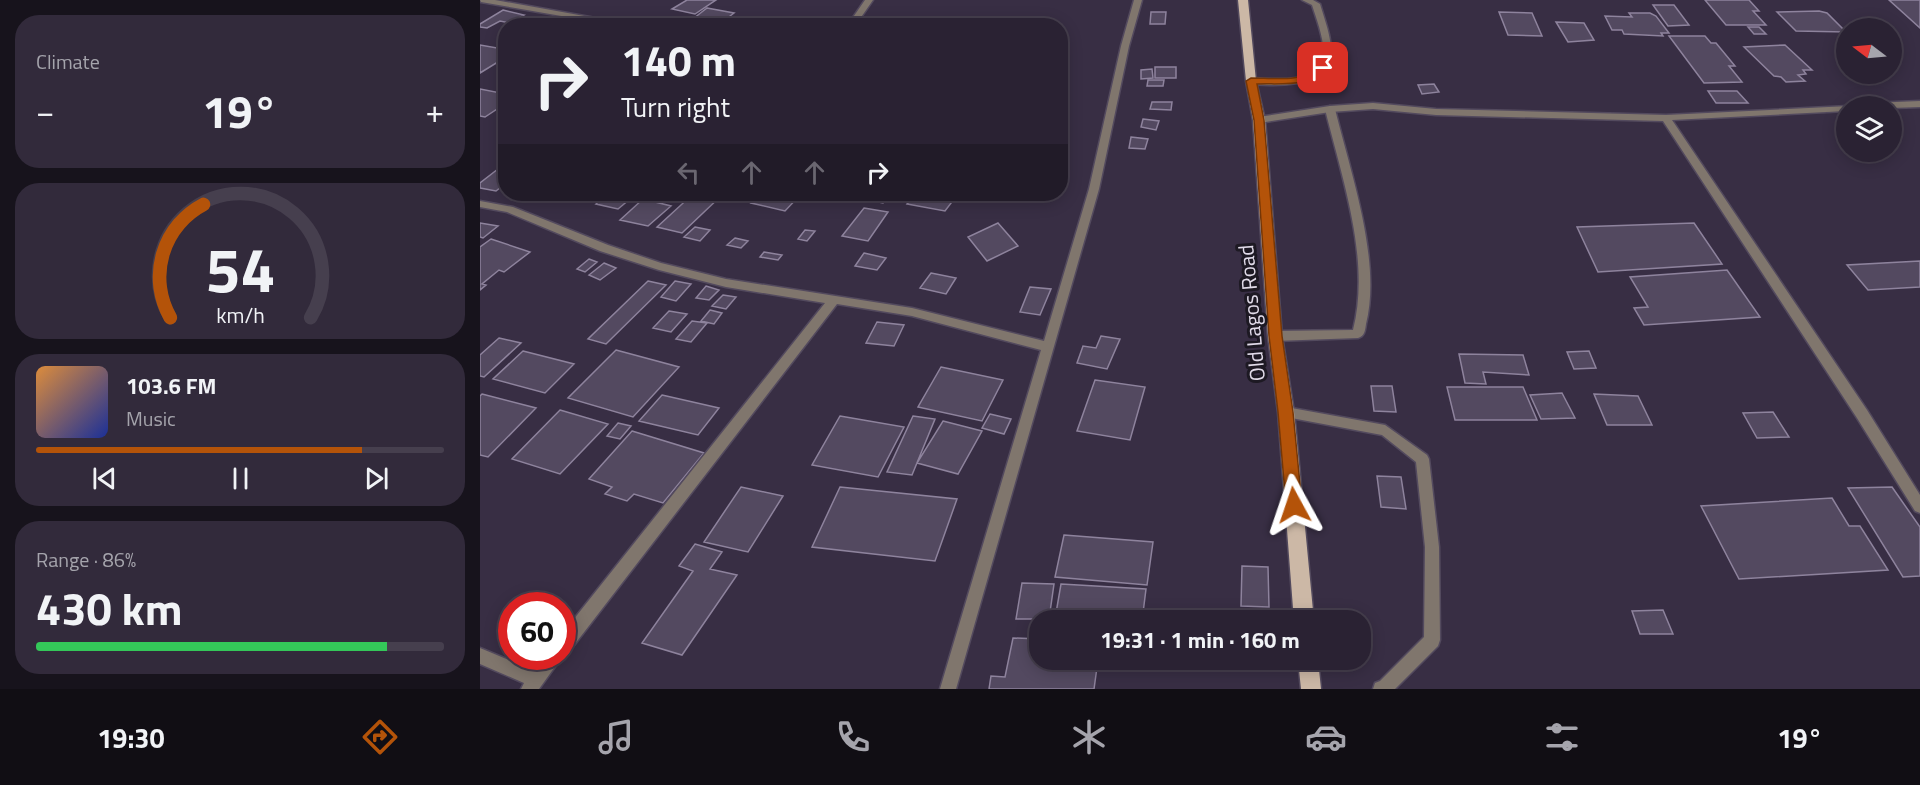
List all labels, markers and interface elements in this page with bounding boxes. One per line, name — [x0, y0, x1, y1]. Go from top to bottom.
north arrow — [1836, 18, 1902, 84]
map controls — [1836, 18, 1902, 162]
text: 140 m — [621, 28, 736, 92]
icon: right — [522, 42, 600, 120]
pin — [1297, 42, 1348, 93]
text: Climate — [36, 46, 100, 77]
icon: arrive — [1306, 51, 1339, 84]
text: 19° — [202, 77, 278, 145]
text: − — [36, 86, 54, 136]
text: + — [426, 86, 444, 136]
text: Turn right — [621, 86, 730, 127]
button: layers — [1836, 96, 1902, 162]
icon: left — [672, 156, 705, 189]
icon: ahead — [735, 156, 768, 189]
icon: ahead — [798, 156, 831, 189]
icon: right — [861, 156, 894, 189]
text: 54 — [205, 221, 275, 316]
street label: Old Lagos Road — [1229, 243, 1273, 383]
text: km/h — [216, 299, 264, 331]
text: 103.6 FM — [126, 369, 216, 403]
text: Music — [126, 403, 176, 434]
icon: previous — [88, 462, 121, 495]
icon: pause — [224, 462, 257, 495]
icon: next — [360, 462, 393, 495]
position arrow — [1262, 473, 1326, 537]
text: Range · 86% — [36, 544, 136, 575]
text: 430 km — [36, 574, 182, 642]
speed limit sign: 60 — [498, 592, 576, 670]
text: 19:31 · 1 min · 160 m — [1100, 623, 1300, 657]
icon: directions — [359, 716, 401, 758]
icon: music — [595, 716, 637, 758]
icon: phone — [832, 716, 874, 758]
icon: climate — [1068, 716, 1110, 758]
icon: car — [1305, 716, 1347, 758]
icon: filters — [1541, 716, 1583, 758]
text: 19:30 — [97, 717, 165, 758]
text: 19° — [1777, 717, 1823, 758]

